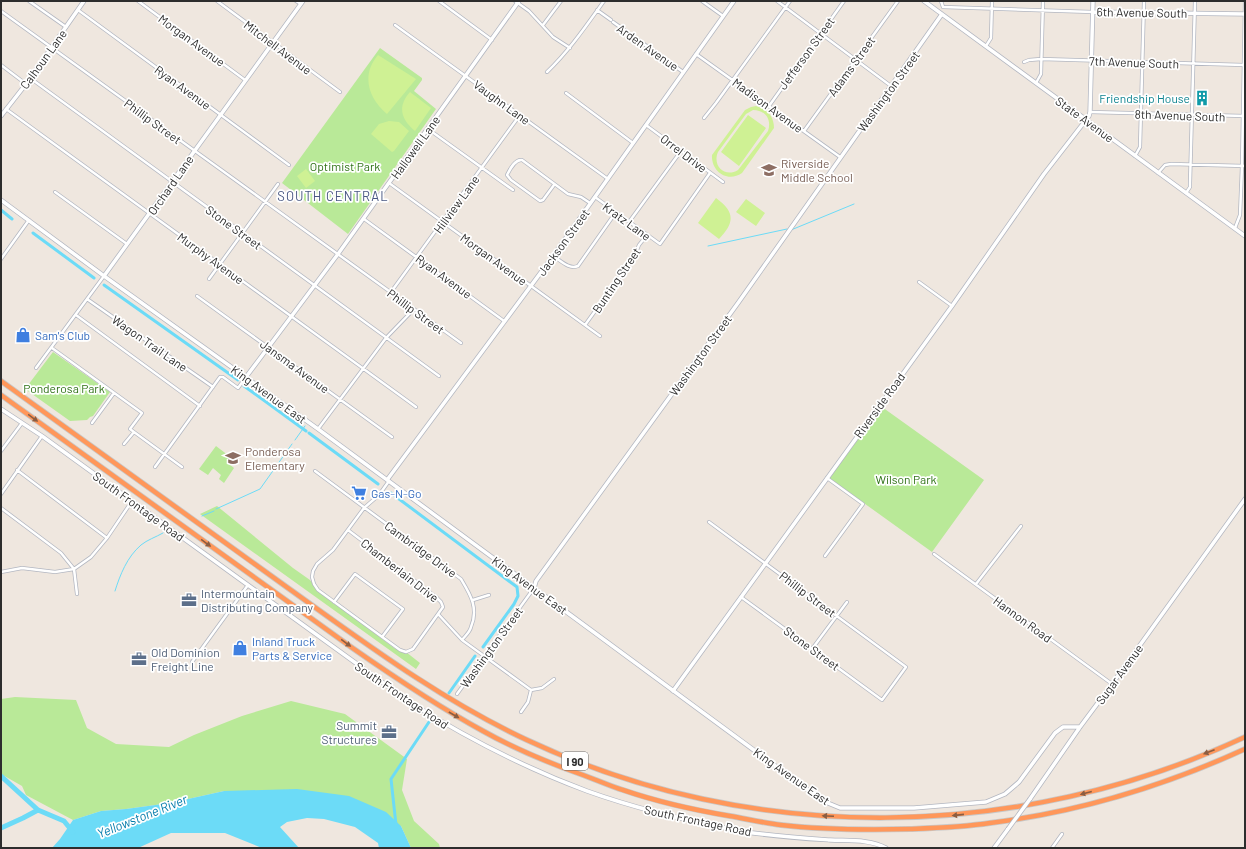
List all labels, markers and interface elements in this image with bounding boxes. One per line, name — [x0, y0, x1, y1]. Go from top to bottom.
street label: 6th Avenue South — [1096, 4, 1188, 20]
street label: Morgan Avenue — [156, 11, 228, 69]
street label: Jefferson Street — [775, 14, 837, 92]
street label: Mitchell Avenue — [241, 17, 315, 77]
street label: Arden Avenue — [615, 21, 681, 73]
street label: Calhoun Lane — [17, 27, 69, 91]
street label: Adams Street — [825, 33, 877, 99]
street label: Washington Street — [854, 48, 922, 134]
street label: 7th Avenue South — [1089, 53, 1179, 71]
street label: Ryan Avenue — [152, 62, 214, 112]
street label: Madison Avenue — [730, 75, 806, 135]
street label: Vaughn Lane — [471, 77, 533, 127]
building icon: Friendship House — [1193, 89, 1211, 107]
place label: Friendship House — [1099, 91, 1190, 105]
street label: State Avenue — [1053, 93, 1117, 145]
street label: Phillip Street — [122, 96, 184, 146]
street label: 8th Avenue South — [1134, 106, 1226, 124]
street label: Hallowell Lane — [388, 113, 442, 181]
street label: Orrel Drive — [658, 131, 710, 175]
street label: Orchard Lane — [144, 152, 196, 218]
place label: Riverside Middle School — [781, 156, 853, 184]
park label: Optimist Park — [310, 159, 380, 173]
school or university icon: Riverside Middle School — [760, 161, 778, 179]
street label: Hillview Lane — [430, 172, 482, 236]
district label: SOUTH CENTRAL — [277, 188, 389, 204]
street label: Kratz Lane — [600, 199, 654, 243]
street label: Stone Street — [203, 202, 265, 252]
street label: Jackson Street — [534, 206, 592, 278]
street label: Murphy Avenue — [175, 229, 247, 287]
street label: Morgan Avenue — [458, 230, 530, 288]
street label: Bunting Street — [589, 245, 643, 315]
street label: Ryan Avenue — [413, 251, 475, 301]
street label: Phillip Street — [385, 286, 447, 336]
street label: Wagon Trail Lane — [110, 312, 190, 374]
street label: Washington Street — [666, 312, 734, 398]
shop icon: Sam's Club — [14, 326, 32, 344]
place label: Sam's Club — [35, 328, 90, 342]
street label: Jansma Avenue — [258, 336, 332, 396]
street label: King Avenue East — [229, 362, 309, 426]
street label: Riverside Road — [851, 370, 907, 440]
park label: Ponderosa Park — [23, 381, 105, 395]
one-way arrow — [27, 414, 38, 422]
place label: Ponderosa Elementary — [245, 444, 305, 472]
school or university icon: Ponderosa Elementary — [224, 449, 242, 467]
street label: South Frontage Road — [91, 468, 187, 544]
park label: Wilson Park — [875, 472, 937, 486]
supermarket icon: Gas-N-Go — [350, 484, 368, 502]
place label: Gas-N-Go — [371, 486, 422, 500]
street label: Cambridge Drive — [382, 518, 460, 580]
street label: Chamberlain Drive — [358, 535, 442, 605]
one-way arrow — [201, 539, 211, 547]
street label: King Avenue East — [490, 553, 570, 617]
street label: Phillip Street — [777, 568, 839, 620]
place label: Intermountain Distributing Company — [201, 586, 314, 614]
office icon: Intermountain Distributing Company — [180, 591, 198, 609]
street label: Hannon Road — [991, 593, 1055, 645]
street label: Washington Street — [457, 604, 525, 690]
street label: Stone Street — [781, 623, 843, 673]
place label: Inland Truck Parts & Service — [252, 634, 332, 662]
shop icon: Inland Truck Parts & Service — [231, 639, 249, 657]
one-way arrow — [341, 639, 351, 647]
street label: Sugar Avenue — [1092, 641, 1146, 707]
place label: Old Dominion Freight Line — [151, 645, 220, 673]
office icon: Old Dominion Freight Line — [130, 650, 148, 668]
street label: South Frontage Road — [353, 659, 451, 731]
one-way arrow — [448, 711, 460, 718]
place label: Summit Structures — [321, 718, 377, 746]
office icon: Summit Structures — [380, 723, 398, 741]
street label: King Avenue East — [751, 745, 833, 807]
one-way arrow — [1203, 750, 1215, 756]
road number: I 90 — [562, 752, 588, 770]
water label: Yellowstone River — [95, 791, 190, 841]
one-way arrow — [1080, 791, 1092, 797]
street label: South Frontage Road — [643, 802, 753, 838]
one-way arrow — [952, 811, 964, 818]
one-way arrow — [822, 813, 834, 820]

